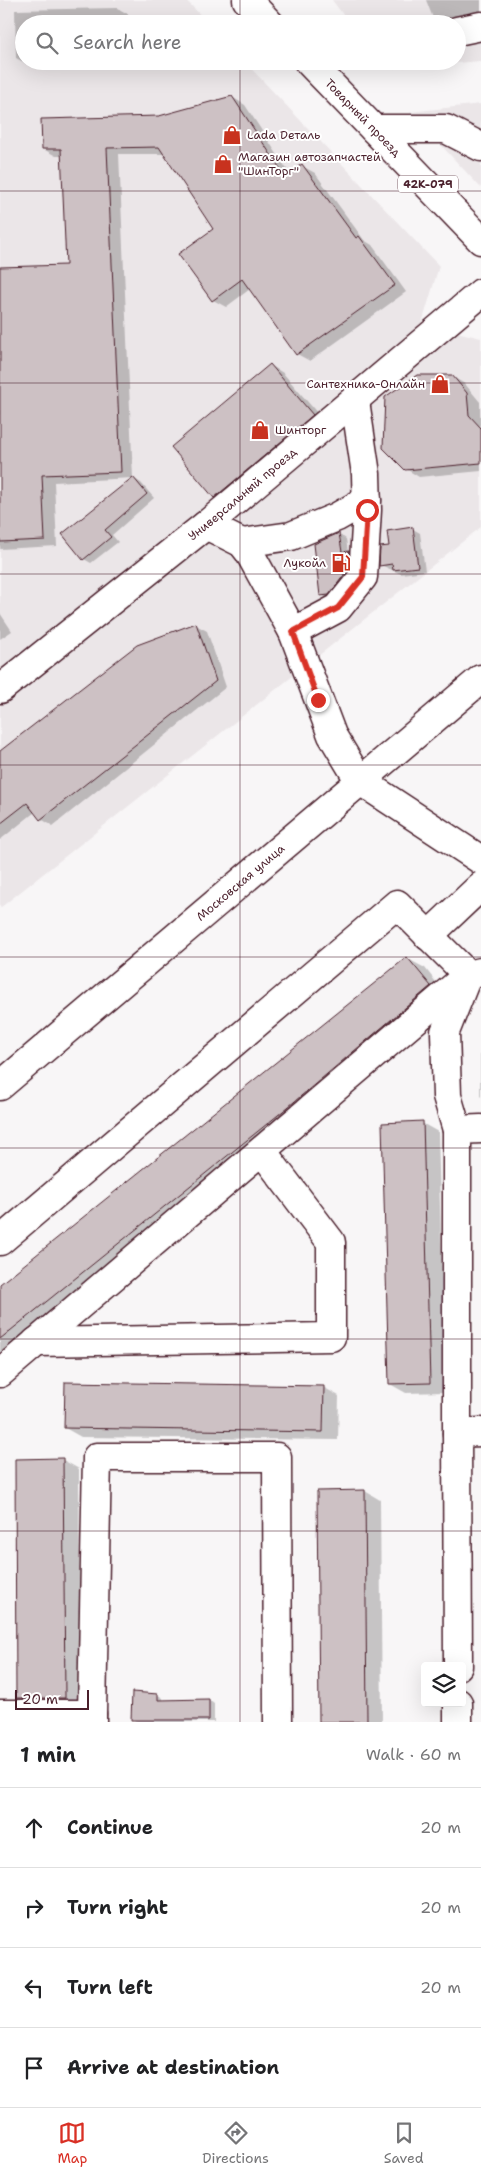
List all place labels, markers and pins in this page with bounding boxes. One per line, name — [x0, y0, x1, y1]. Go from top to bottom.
shop icon: Lada Dеталь — [221, 124, 243, 146]
place label: Lada Dеталь — [247, 127, 320, 143]
place label: Магазин автозапчастей "ШинТорг" — [238, 149, 381, 179]
shop icon: Магазин автозапчастей "ШинТорг" — [212, 153, 234, 175]
shop icon: Сантехника-Онлайн — [429, 373, 451, 395]
place label: Сантехника-Онлайн — [306, 376, 425, 392]
shop icon: Шинторг — [249, 419, 271, 441]
place label: Шинторг — [275, 422, 327, 438]
fuel station icon: Лукойл — [330, 552, 352, 574]
place label: Лукойл — [283, 555, 326, 571]

